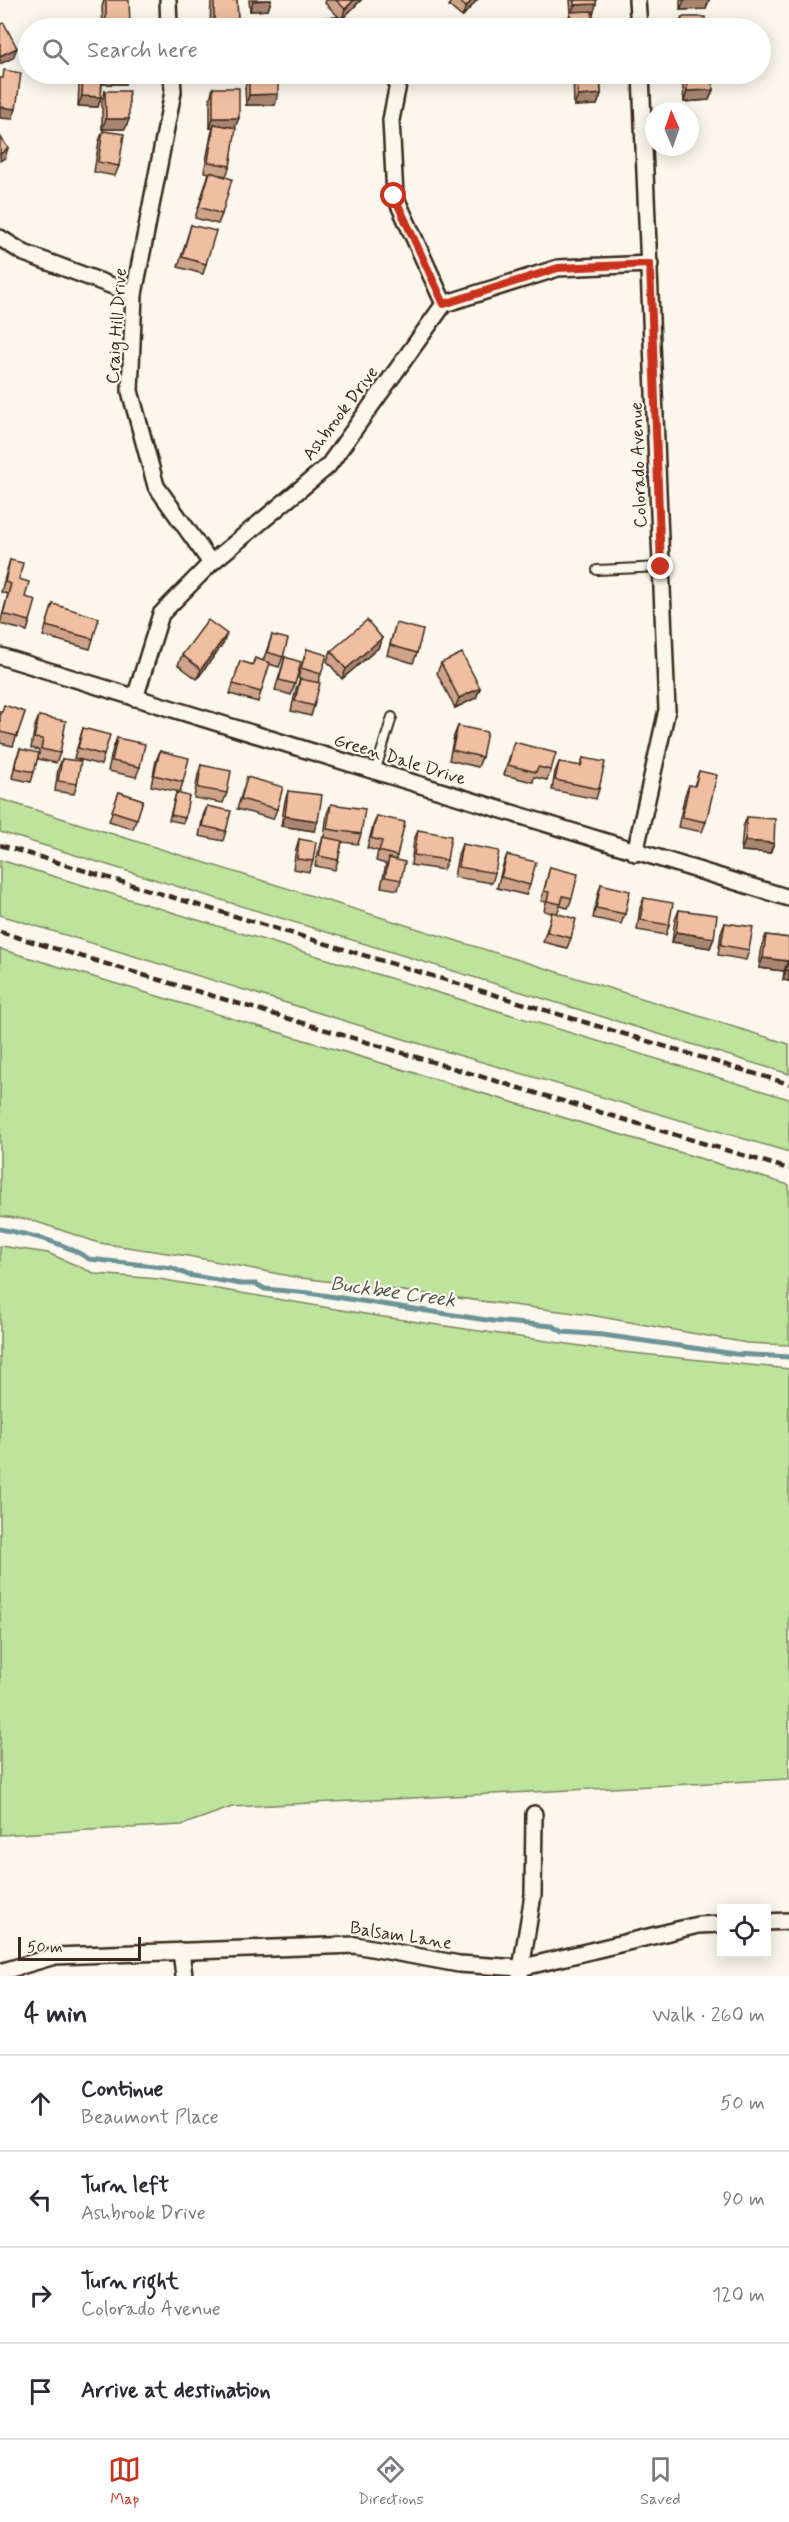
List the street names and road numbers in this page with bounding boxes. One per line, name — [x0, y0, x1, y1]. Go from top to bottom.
street label: Craig Hill Drive — [101, 267, 134, 385]
street label: Ashbrook Drive — [297, 362, 384, 466]
street label: Colorado Avenue — [625, 402, 653, 528]
street label: Green Dale Drive — [331, 728, 469, 791]
street label: Balsam Lane — [348, 1916, 454, 1956]

